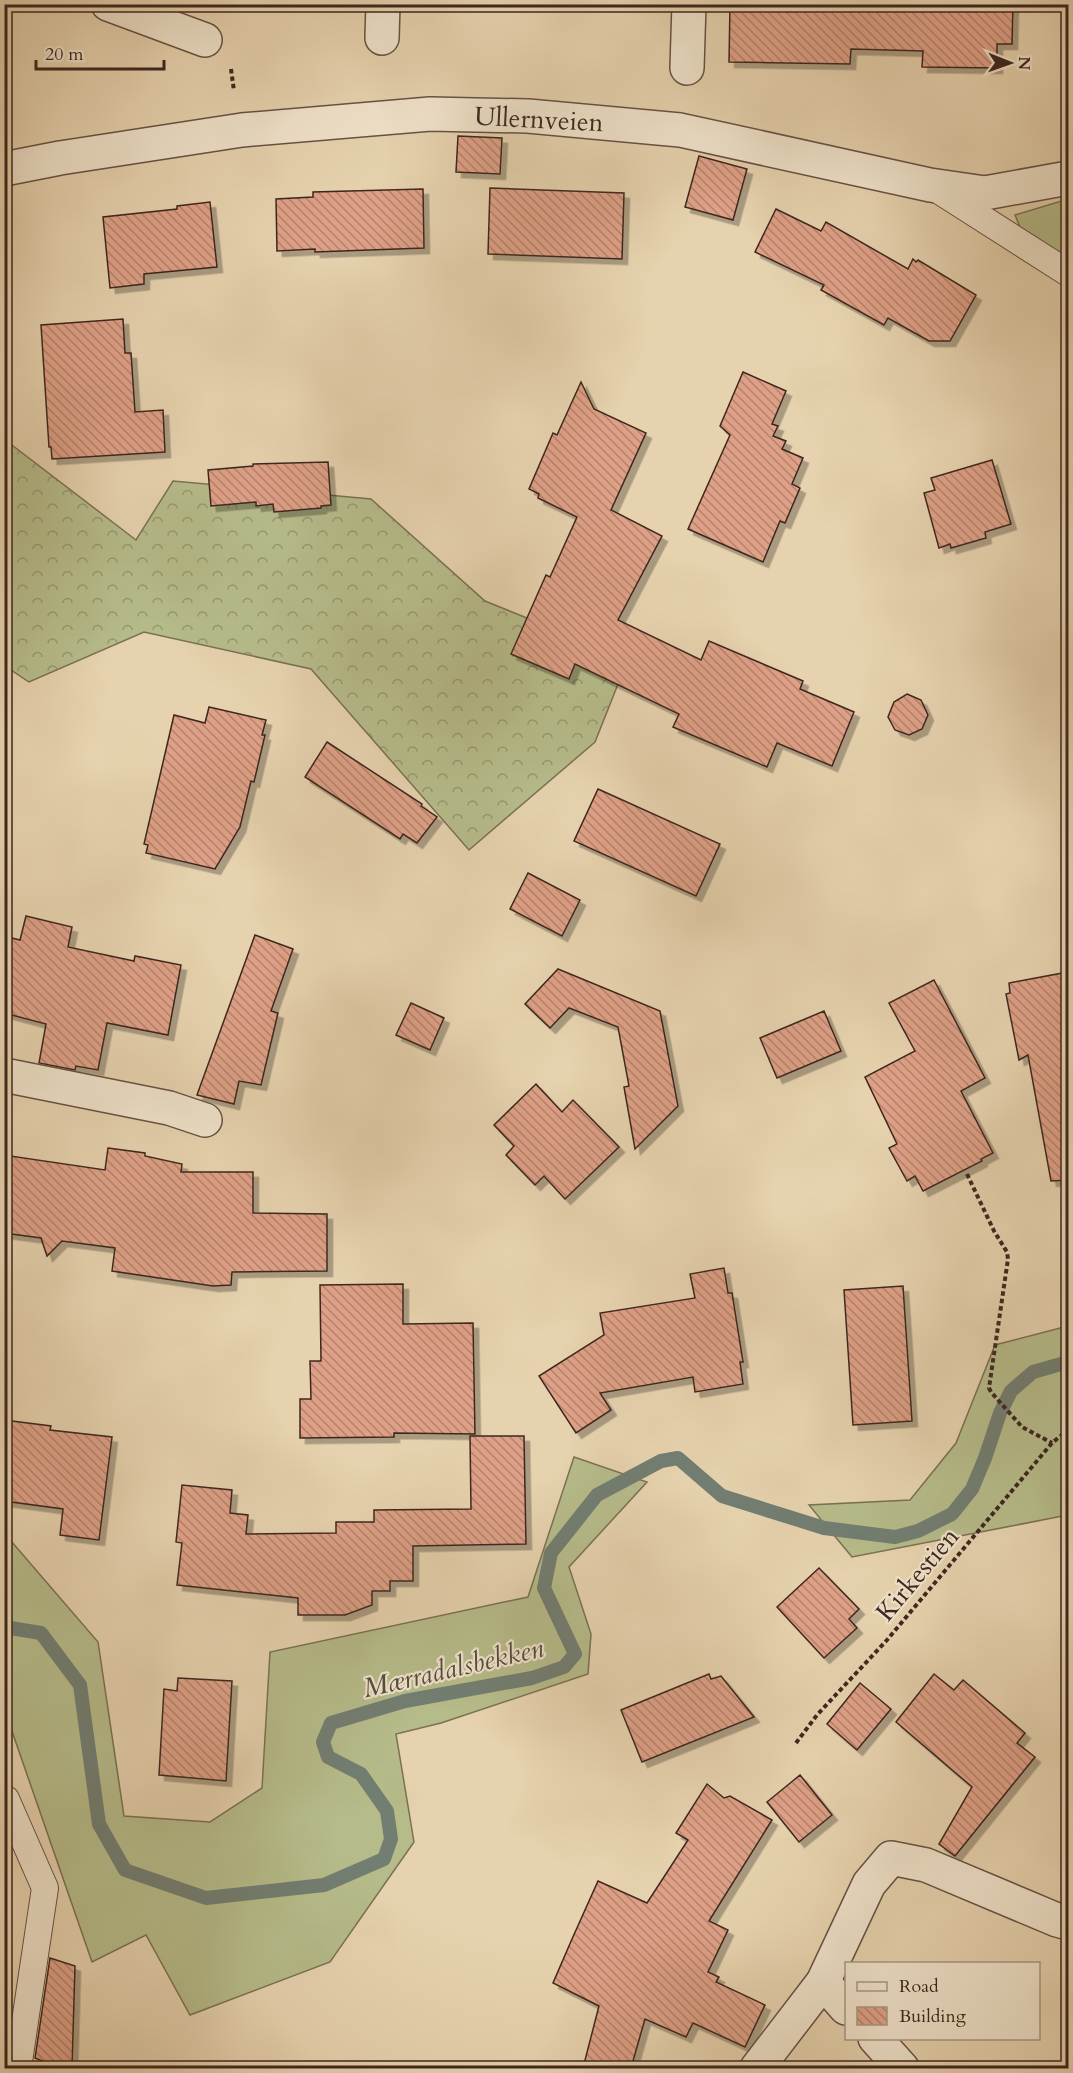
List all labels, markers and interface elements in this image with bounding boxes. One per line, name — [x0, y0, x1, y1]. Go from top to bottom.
scale bar — [36, 33, 164, 71]
north arrow — [980, 33, 1040, 93]
text: 20 m — [45, 42, 84, 67]
text: N — [1013, 56, 1035, 70]
street label: Ullernveien — [473, 99, 605, 140]
street label: Kirkestien — [868, 1520, 967, 1629]
water label: Mærradalsbekken — [359, 1630, 547, 1707]
legend — [845, 1962, 1040, 2040]
text: Road — [899, 1974, 939, 1999]
text: Building — [899, 2004, 967, 2029]

